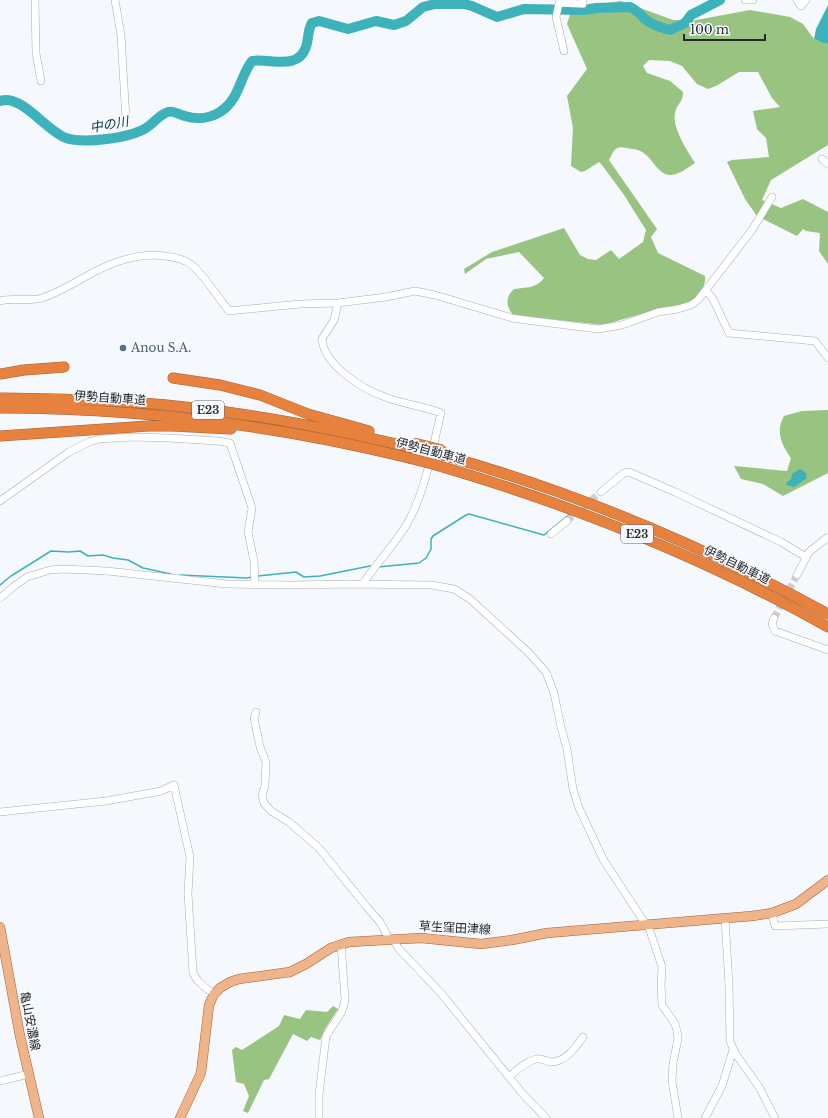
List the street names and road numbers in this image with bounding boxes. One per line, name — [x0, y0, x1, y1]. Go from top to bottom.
street label: 伊勢自動車道 — [74, 388, 146, 407]
road number: E23 — [192, 401, 224, 419]
street label: 伊勢自動車道 — [394, 434, 468, 467]
road number: E23 — [621, 525, 653, 543]
street label: 伊勢自動車道 — [702, 542, 773, 587]
street label: 草生窪田津線 — [419, 918, 491, 937]
street label: 亀山安濃線 — [17, 990, 44, 1052]

